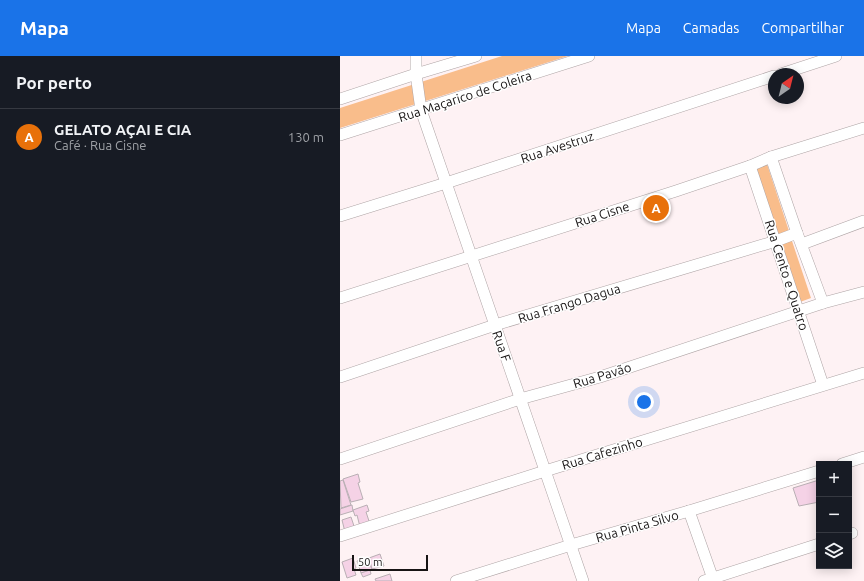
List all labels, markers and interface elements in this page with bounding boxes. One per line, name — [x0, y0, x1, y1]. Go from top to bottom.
text: Mapa — [20, 17, 69, 39]
text: Mapa — [626, 20, 661, 36]
text: Camadas — [683, 20, 739, 36]
text: Compartilhar — [761, 20, 844, 36]
street label: Rua Maçarico de Coleira — [397, 68, 533, 124]
north arrow — [768, 68, 804, 104]
text: Por perto — [16, 73, 92, 92]
text: GELATO AÇAI E CIA — [54, 121, 191, 138]
street label: Rua Avestruz — [519, 129, 595, 165]
text: A — [24, 130, 34, 144]
text: 130 m — [288, 130, 324, 144]
text: Café · Rua Cisne — [54, 138, 146, 152]
pin: A — [643, 193, 669, 223]
street label: Rua Cisne — [573, 199, 631, 229]
street label: Rua Cento e Quatro — [762, 218, 811, 332]
street label: Rua Frango Dagua — [516, 281, 622, 325]
street label: Rua F — [490, 329, 514, 364]
street label: Rua Pavão — [571, 360, 633, 390]
your location — [634, 392, 654, 412]
street label: Rua Cafezinho — [560, 434, 644, 472]
map controls — [816, 461, 852, 569]
button: + — [816, 461, 852, 497]
button: − — [816, 497, 852, 533]
street label: Rua Pinta Silvo — [594, 507, 680, 545]
button: layers — [816, 533, 852, 569]
scale bar — [352, 553, 428, 572]
text: 50 m — [358, 556, 382, 568]

